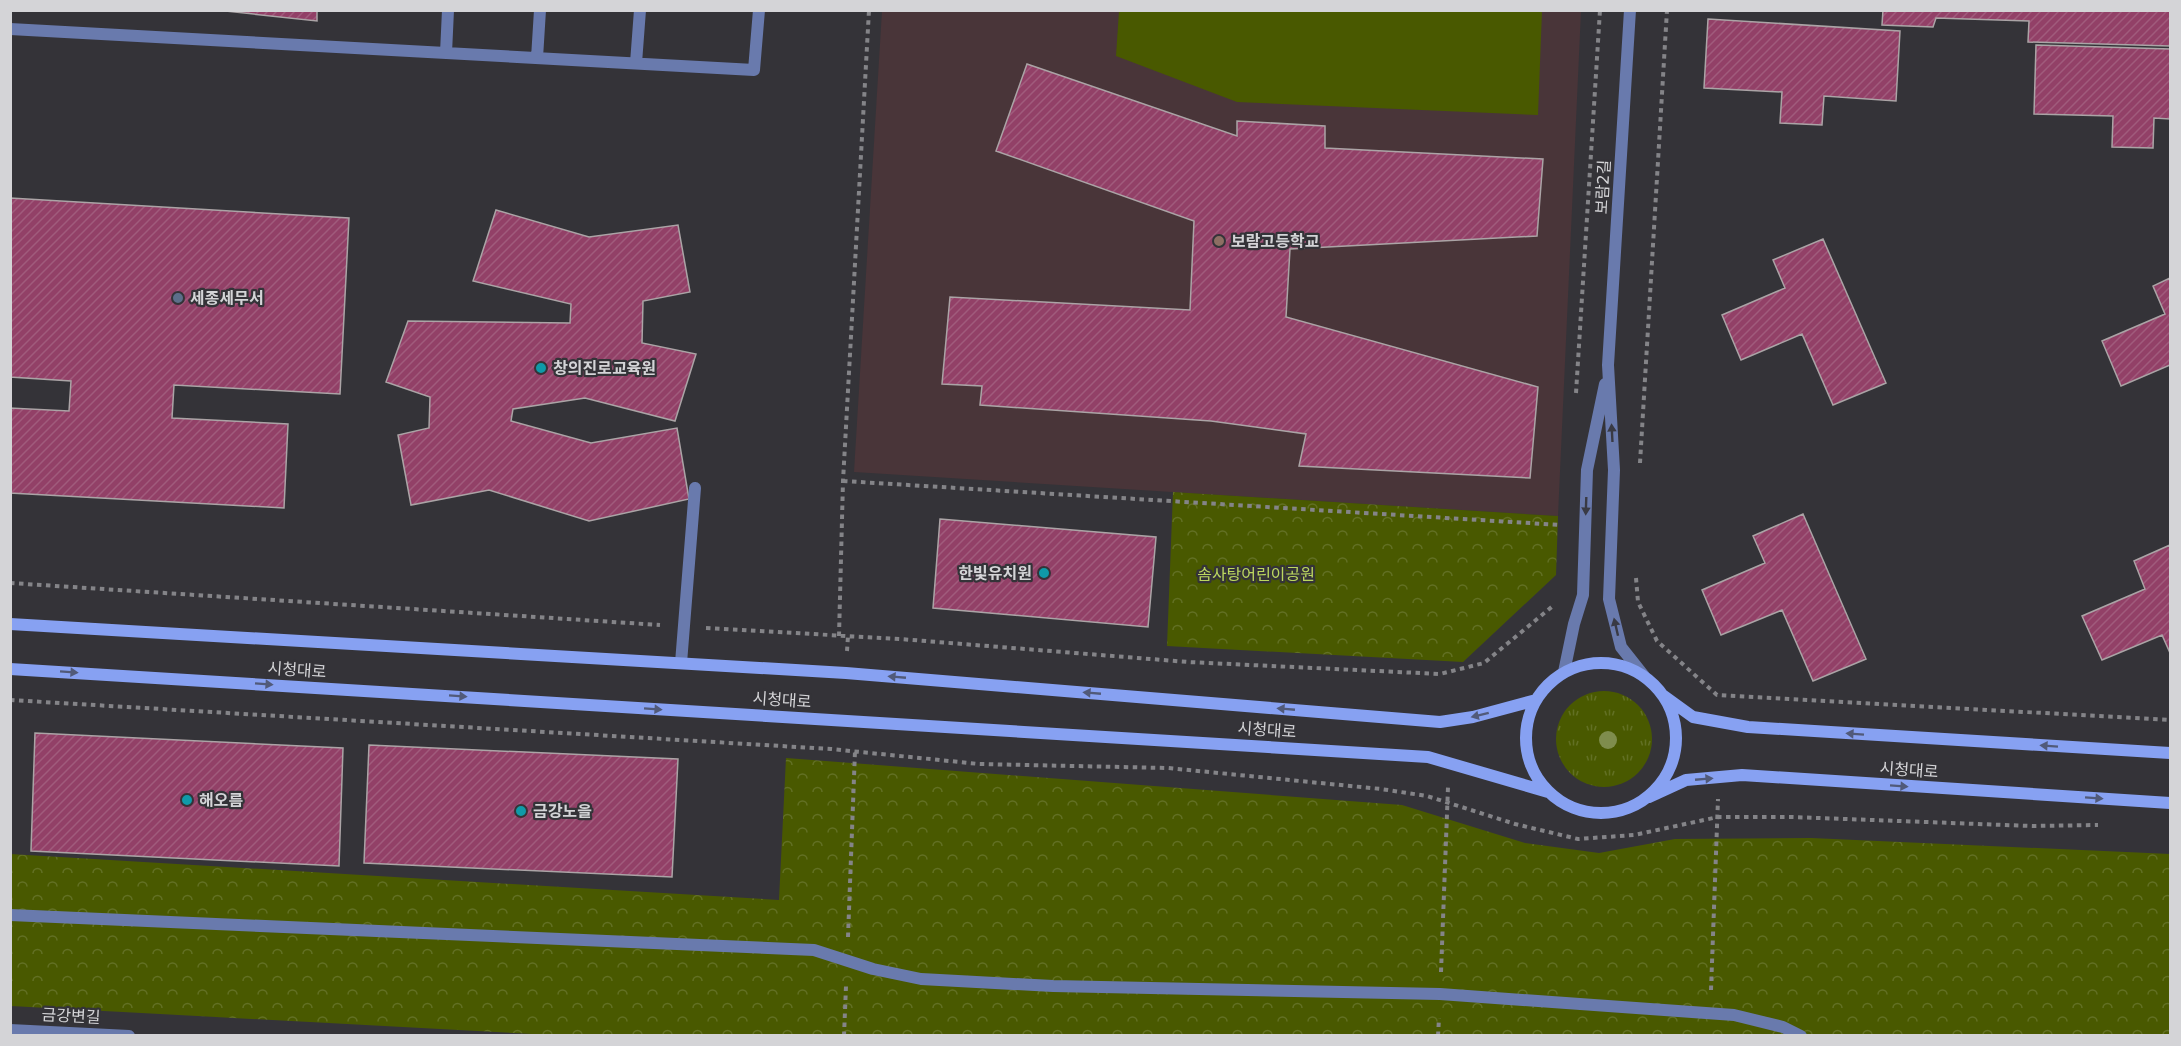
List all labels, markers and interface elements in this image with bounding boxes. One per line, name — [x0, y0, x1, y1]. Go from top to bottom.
street label: 보람2길 — [1592, 159, 1614, 215]
place label: 보람고등학교 — [1231, 232, 1320, 251]
marker: 보람고등학교 — [1212, 234, 1226, 248]
place label: 세종세무서 — [190, 289, 264, 308]
marker: 세종세무서 — [171, 291, 185, 305]
place label: 창의진로교육원 — [553, 359, 656, 378]
marker: 창의진로교육원 — [534, 361, 548, 375]
one-way arrow — [1608, 423, 1617, 442]
one-way arrow — [1582, 496, 1591, 515]
place label: 한빛유치원 — [958, 564, 1032, 583]
park label: 솜사탕어린이공원 — [1197, 565, 1315, 584]
marker: 한빛유치원 — [1037, 566, 1051, 580]
one-way arrow — [1610, 618, 1620, 636]
street label: 시청대로 — [267, 658, 327, 682]
one-way arrow — [59, 667, 78, 677]
one-way arrow — [888, 672, 907, 682]
one-way arrow — [254, 680, 273, 689]
street label: 시청대로 — [752, 688, 812, 712]
one-way arrow — [1082, 688, 1101, 698]
one-way arrow — [449, 692, 468, 701]
one-way arrow — [643, 704, 662, 713]
one-way arrow — [1276, 704, 1295, 714]
one-way arrow — [1471, 710, 1489, 720]
street label: 시청대로 — [1237, 718, 1297, 742]
one-way arrow — [1845, 729, 1864, 739]
one-way arrow — [2040, 741, 2059, 751]
street label: 시청대로 — [1879, 758, 1939, 782]
one-way arrow — [1695, 774, 1714, 784]
one-way arrow — [1889, 781, 1908, 790]
place label: 해오름 — [199, 791, 243, 810]
marker: 해오름 — [180, 793, 194, 807]
one-way arrow — [2084, 793, 2103, 803]
place label: 금강노을 — [533, 802, 592, 821]
marker: 금강노을 — [514, 804, 528, 818]
street label: 금강변길 — [41, 1005, 101, 1027]

